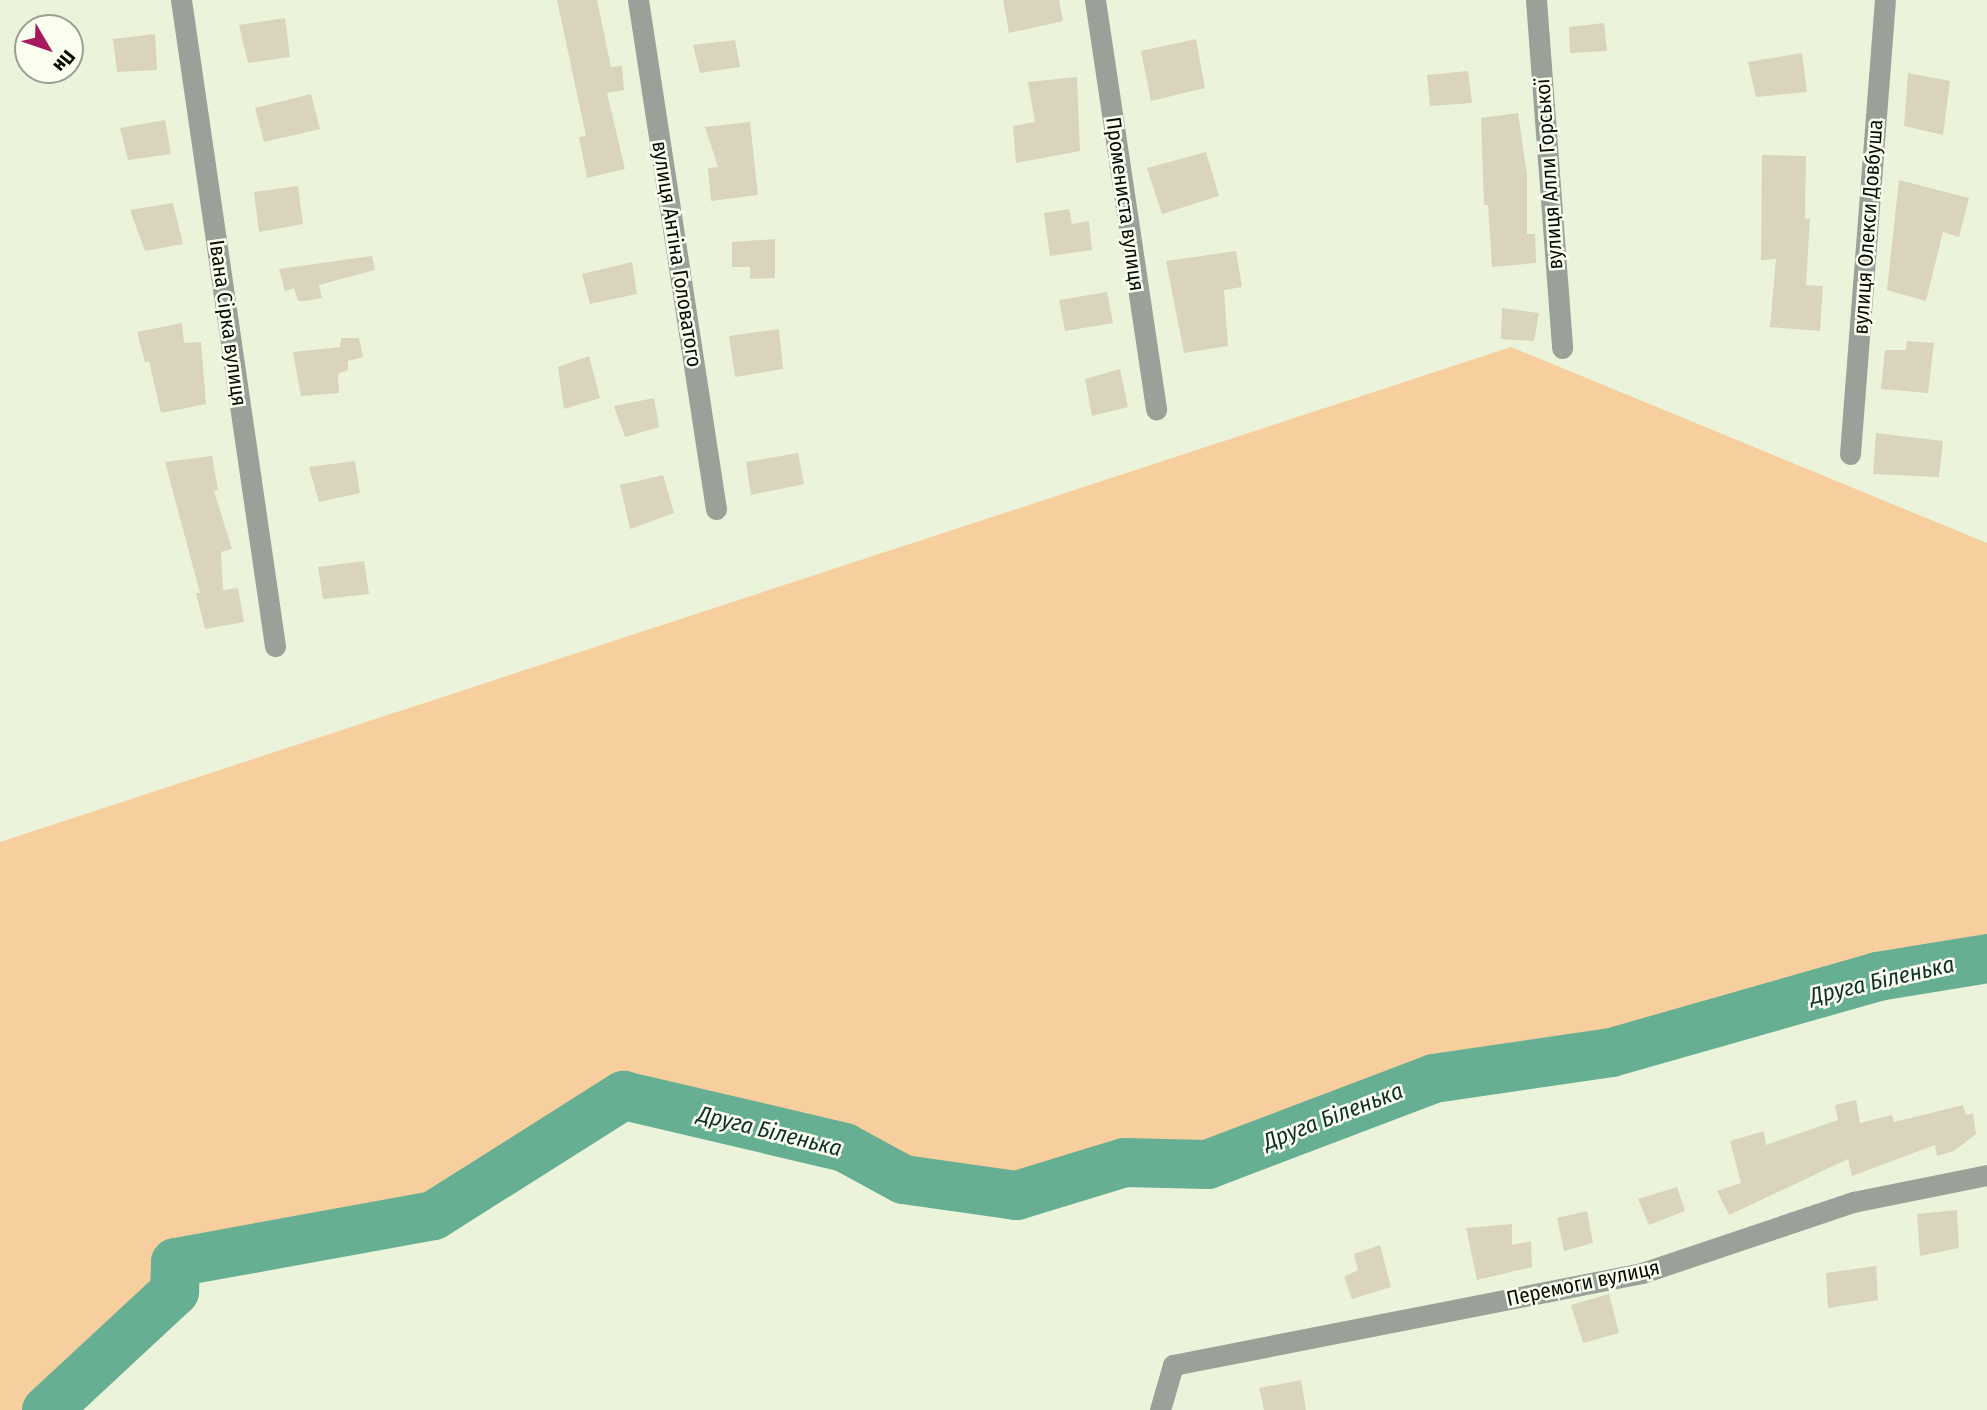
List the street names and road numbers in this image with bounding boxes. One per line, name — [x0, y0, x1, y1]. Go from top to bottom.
street label: вулиця Алли Горської — [1530, 78, 1568, 270]
street label: Промениста вулиця — [1100, 115, 1150, 293]
street label: вулиця Олекси Довбуша — [1848, 119, 1888, 335]
street label: вулиця Антіна Головатого — [647, 139, 707, 369]
street label: Івана Сірка вулиця — [204, 238, 252, 408]
street label: Перемоги вулиця — [1504, 1254, 1662, 1312]

